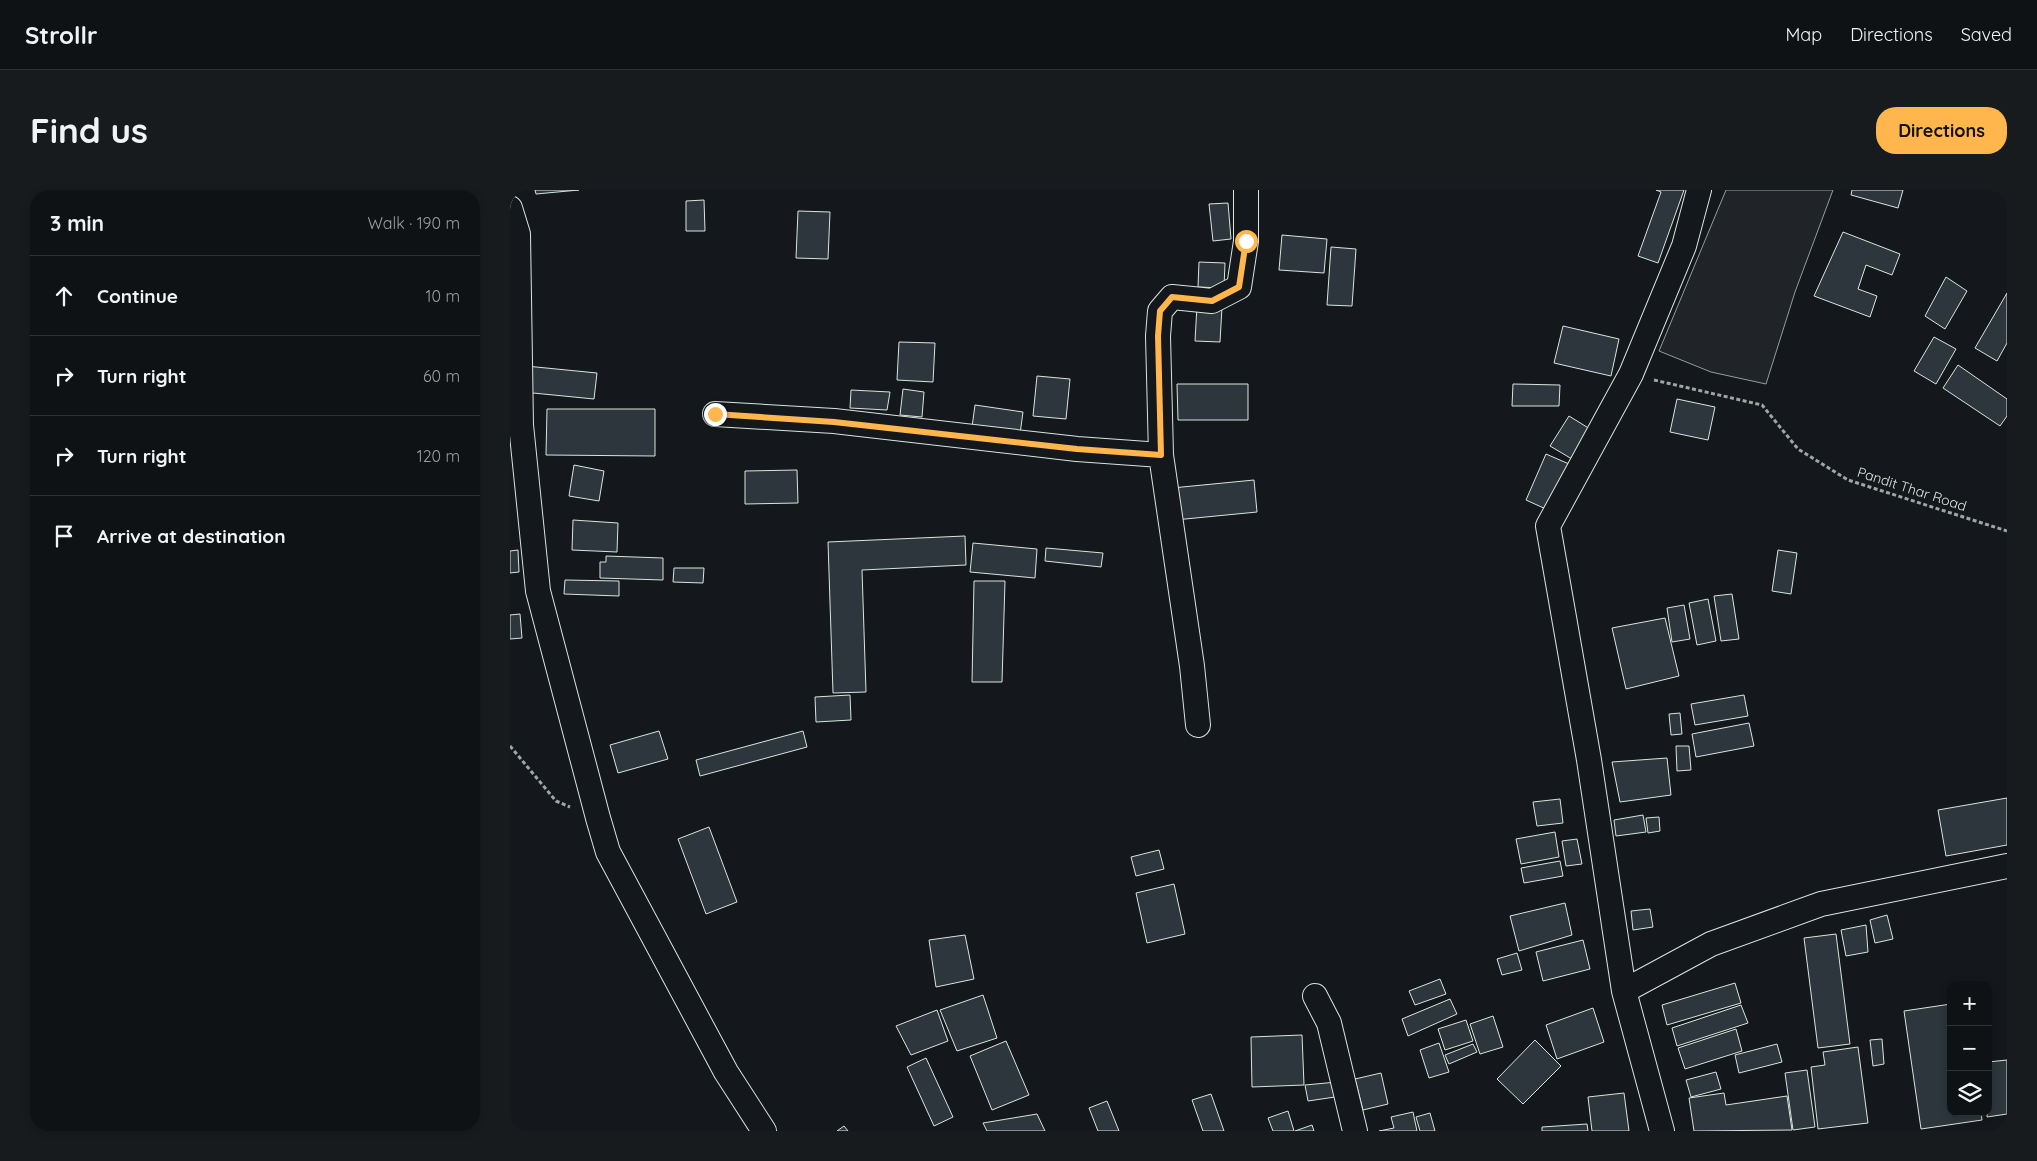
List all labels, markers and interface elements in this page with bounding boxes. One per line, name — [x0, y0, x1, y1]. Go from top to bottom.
text: Strollr — [25, 20, 97, 50]
text: Map — [1785, 23, 1822, 46]
text: Directions — [1850, 23, 1933, 46]
text: Saved — [1961, 23, 2012, 46]
button: Directions — [1876, 107, 2007, 154]
text: Find us — [30, 108, 148, 152]
text: 3 min — [50, 210, 104, 236]
text: Walk · 190 m — [368, 213, 460, 233]
route start — [1235, 230, 1258, 253]
icon: ahead — [50, 282, 78, 310]
text: Continue — [97, 284, 178, 308]
text: 10 m — [426, 286, 460, 306]
icon: right — [50, 362, 78, 390]
text: Turn right — [97, 364, 186, 388]
text: 60 m — [423, 366, 460, 386]
route end — [704, 403, 727, 426]
icon: right — [50, 442, 78, 470]
text: Turn right — [97, 444, 186, 468]
text: 120 m — [417, 446, 460, 466]
street label: Pandit Thar Road — [1855, 463, 1969, 515]
icon: arrive — [50, 522, 78, 550]
text: Arrive at destination — [97, 524, 286, 548]
map controls — [1947, 981, 1992, 1116]
button: + — [1947, 981, 1992, 1026]
button: − — [1947, 1026, 1992, 1071]
button: layers — [1947, 1071, 1992, 1116]

